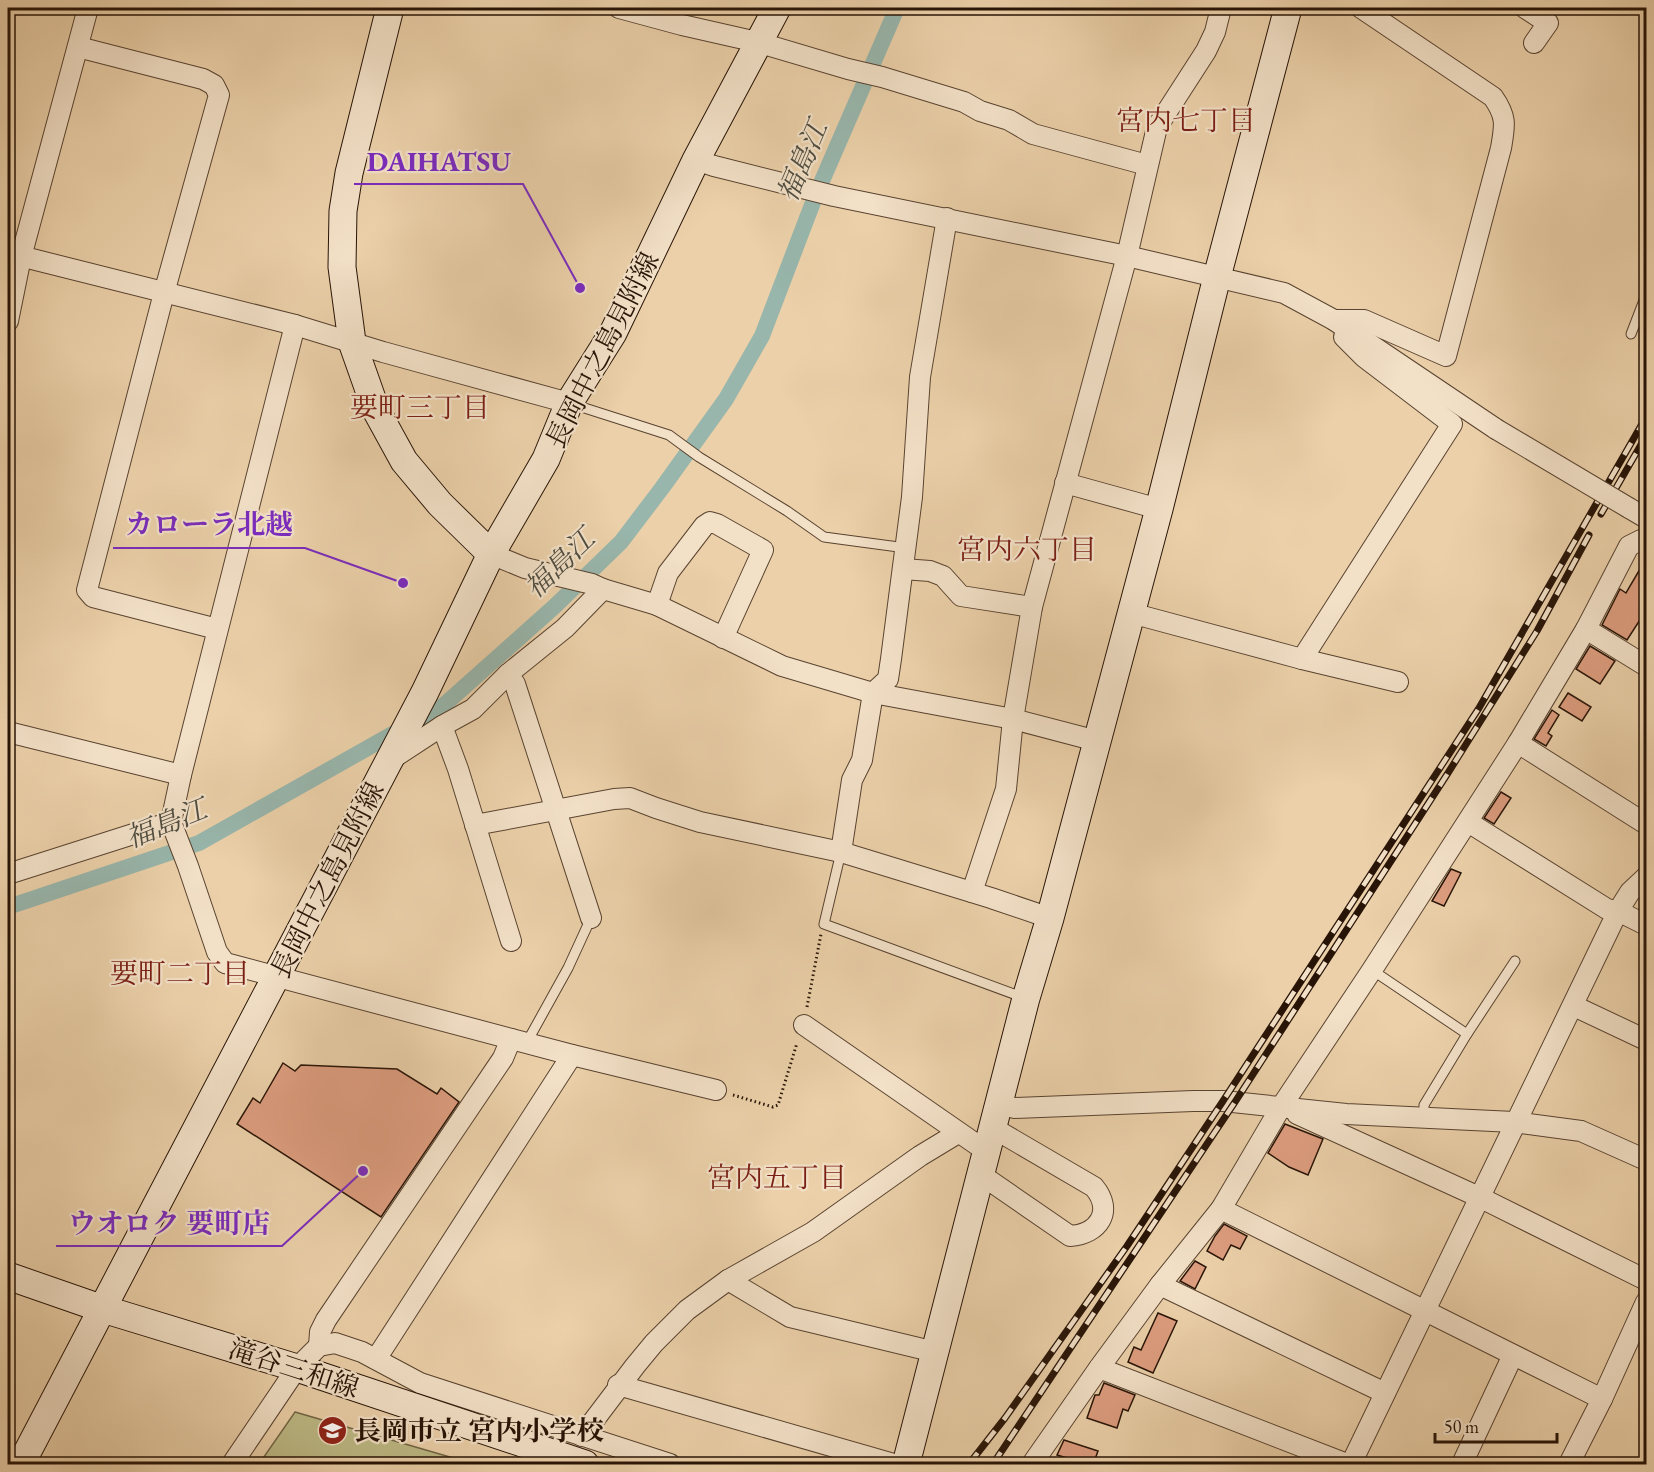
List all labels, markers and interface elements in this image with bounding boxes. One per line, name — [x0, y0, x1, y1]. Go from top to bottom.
district label: 宮内七丁目 — [1116, 102, 1256, 138]
water label: 福島江 — [769, 112, 837, 207]
callout: DAIHATSU — [354, 138, 523, 184]
text: DAIHATSU — [367, 143, 511, 179]
street label: 長岡中之島見附線 — [537, 246, 667, 454]
district label: 要町三丁目 — [350, 389, 490, 425]
callout: カローラ北越 — [113, 502, 305, 548]
text: カローラ北越 — [125, 506, 293, 542]
water label: 福島江 — [516, 518, 605, 605]
district label: 宮内六丁目 — [957, 531, 1097, 567]
street label: 長岡中之島見附線 — [262, 776, 392, 984]
water label: 福島江 — [120, 789, 215, 855]
district label: 要町二丁目 — [110, 955, 250, 991]
district label: 宮内五丁目 — [707, 1159, 847, 1195]
callout: ウオロク 要町店 — [56, 1200, 282, 1246]
text: ウオロク 要町店 — [68, 1205, 270, 1241]
street label: 滝谷三和線 — [224, 1330, 364, 1406]
scale bar — [1435, 1406, 1556, 1444]
place label: 長岡市立 宮内小学校 — [354, 1413, 603, 1448]
school or university icon: 長岡市立 宮内小学校 — [317, 1414, 349, 1446]
text: 50 m — [1444, 1415, 1479, 1438]

